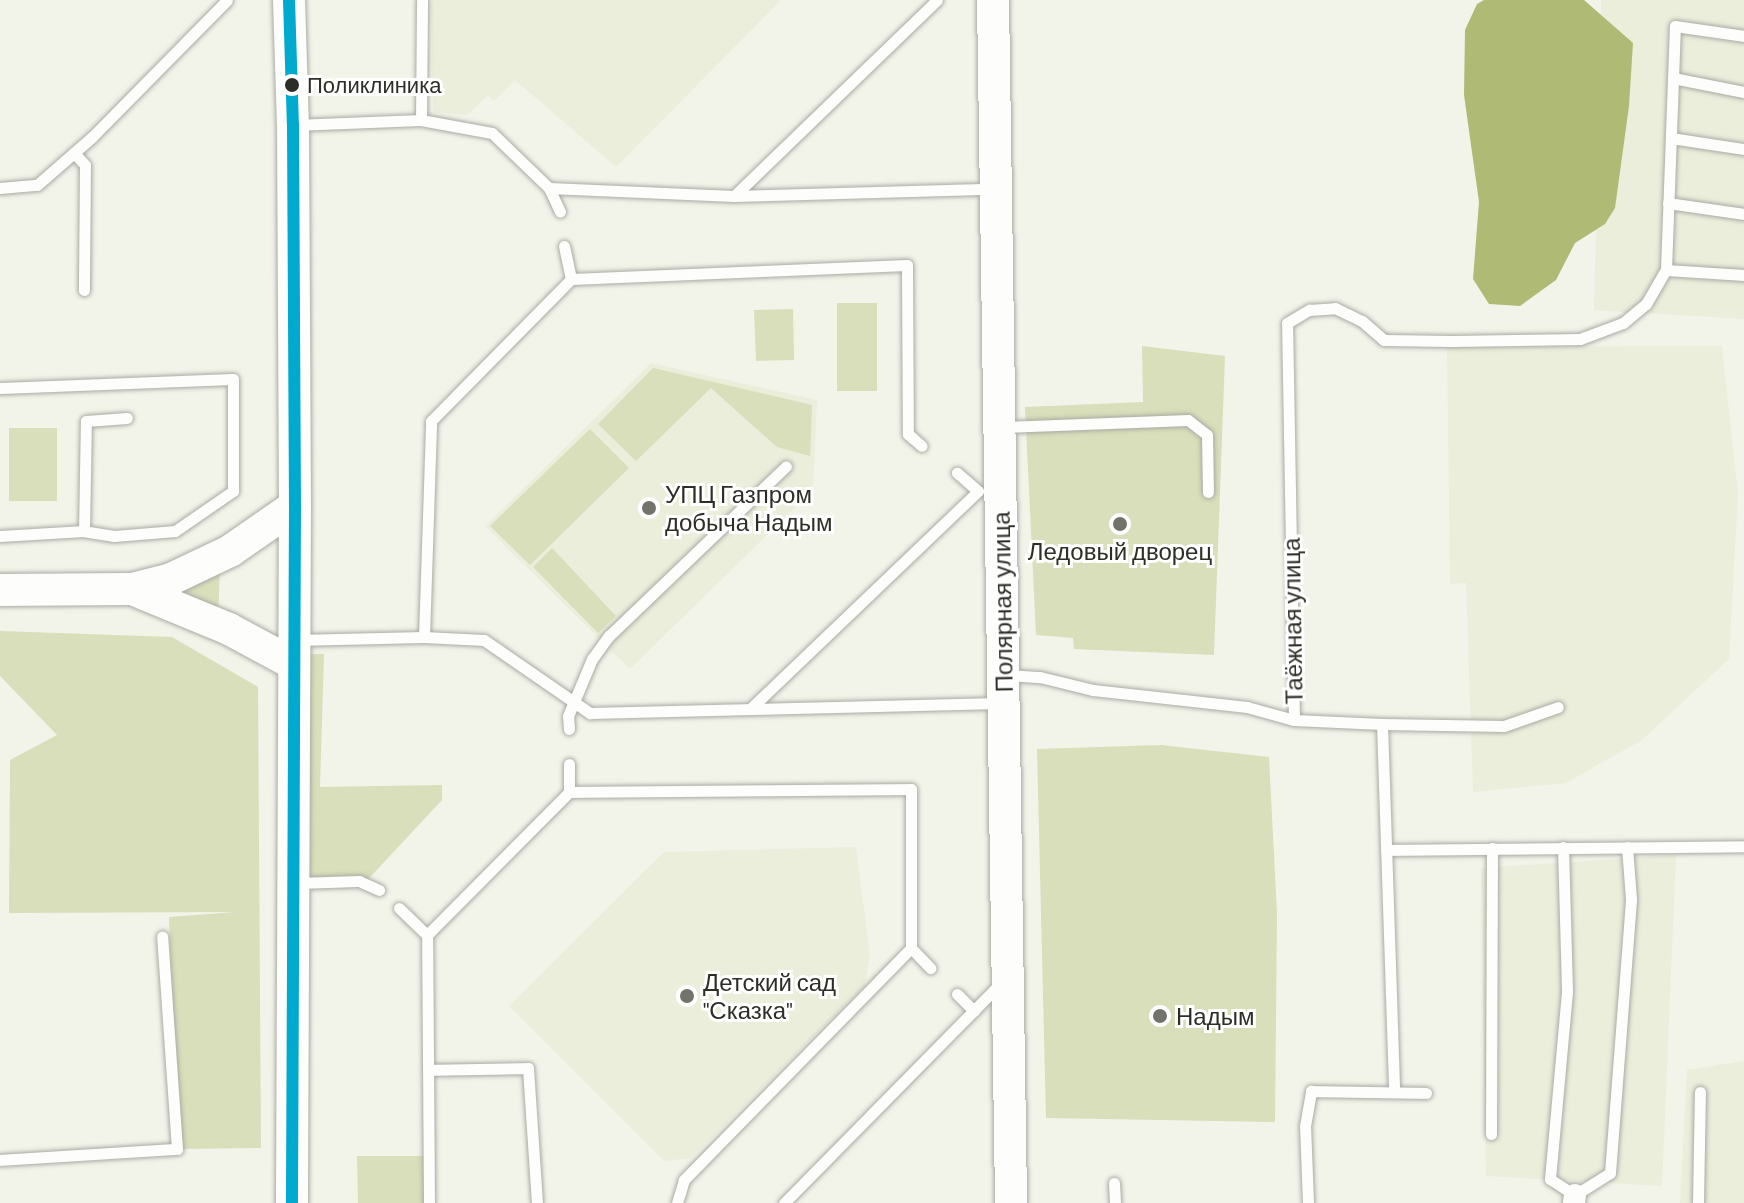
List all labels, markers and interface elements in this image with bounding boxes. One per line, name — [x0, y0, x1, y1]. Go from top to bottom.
place label: Поликлиника — [307, 72, 441, 98]
marker: Поликлиника — [284, 77, 300, 93]
place label: УПЦ Газпром добыча Надым — [665, 480, 832, 536]
marker: УПЦ Газпром добыча Надым — [640, 499, 658, 517]
street label: Полярная улица — [986, 511, 1018, 693]
marker: Ледовый дворец — [1111, 515, 1129, 533]
place label: Ледовый дворец — [1028, 537, 1212, 565]
street label: Таёжная улица — [1276, 537, 1308, 705]
place label: Детский сад "Сказка" — [703, 968, 836, 1024]
marker: Детский сад "Сказка" — [678, 987, 696, 1005]
place label: Надым — [1176, 1002, 1254, 1030]
marker: Надым — [1151, 1007, 1169, 1025]

